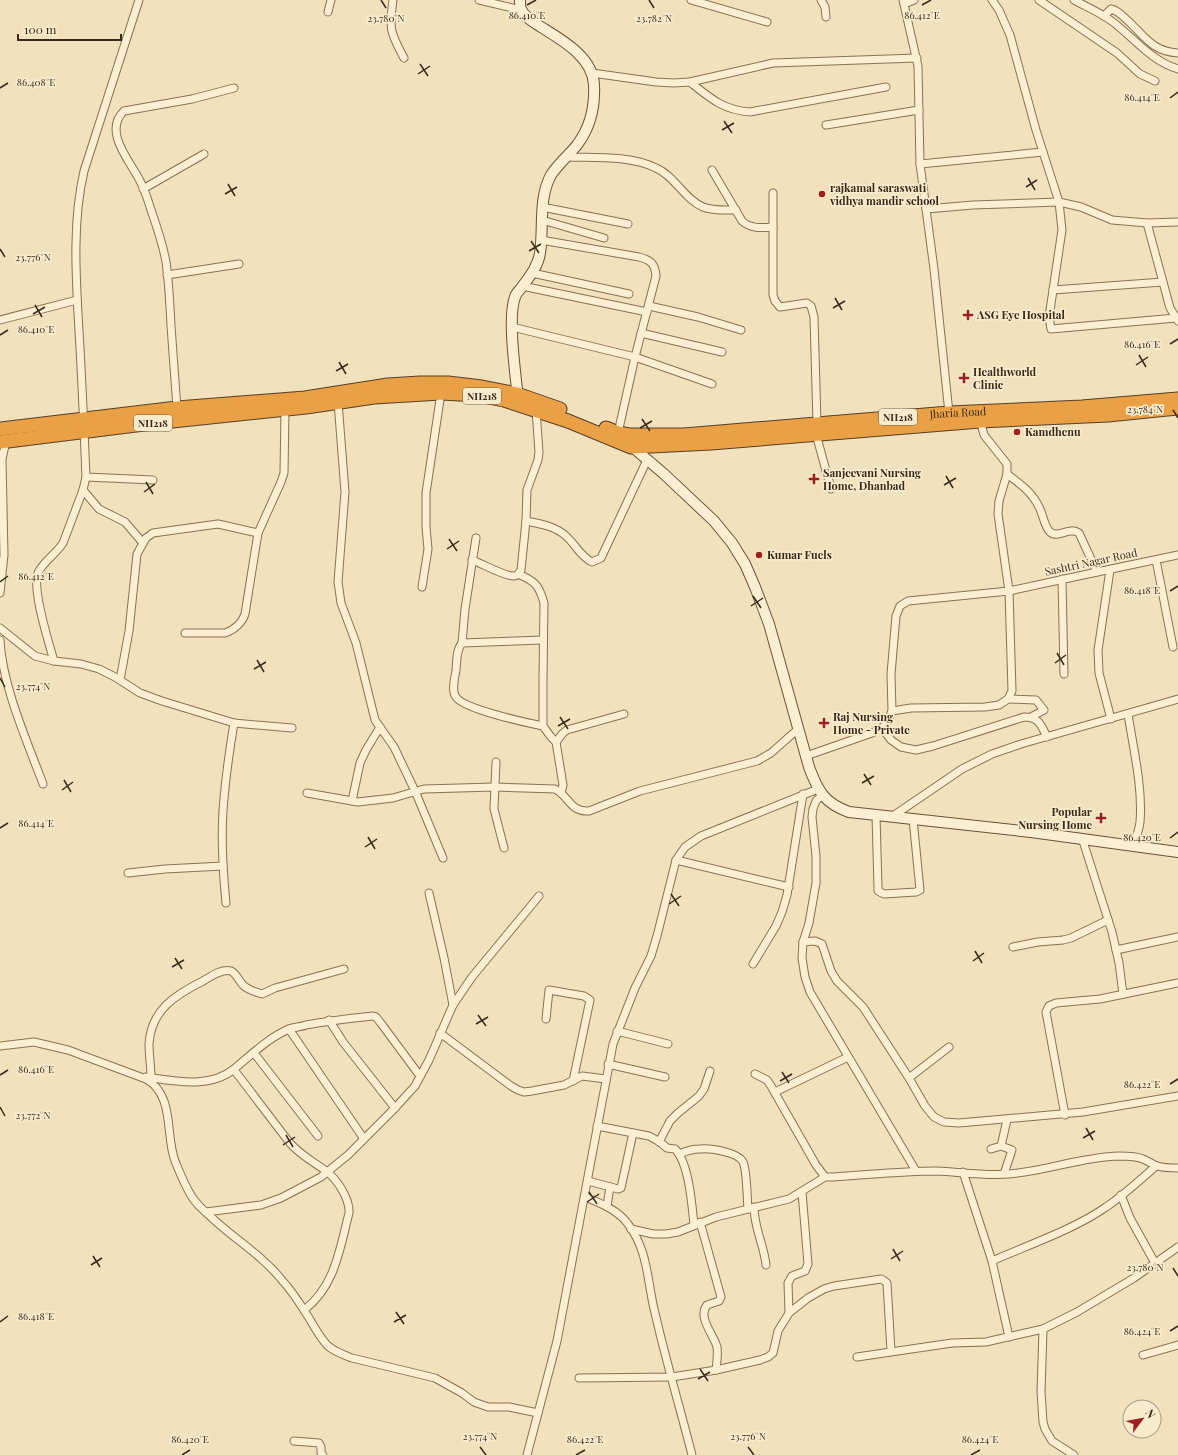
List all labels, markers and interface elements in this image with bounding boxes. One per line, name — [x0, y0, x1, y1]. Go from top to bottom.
text: 86.410°E — [509, 8, 545, 22]
text: 86.412°E — [904, 8, 940, 22]
text: 23.780°N — [367, 11, 405, 25]
text: 23.782°N — [636, 11, 672, 25]
scale bar — [18, 16, 121, 42]
text: 100 m — [24, 21, 57, 37]
text: 86.408°E — [17, 75, 55, 89]
text: 86.414°E — [1124, 90, 1160, 104]
place label: rajkamal saraswati vidhya mandir school — [829, 180, 939, 208]
marker: rajkamal saraswati vidhya mandir school — [817, 189, 827, 199]
text: 23.776°N — [15, 250, 51, 264]
place label: ASG Eye Hospital — [976, 307, 1066, 322]
marker: ASG Eye Hospital — [962, 309, 974, 321]
text: 86.410°E — [18, 322, 54, 336]
text: 86.416°E — [1124, 337, 1160, 351]
place label: Healthworld Clinic — [973, 364, 1037, 392]
marker: Healthworld Clinic — [958, 372, 970, 384]
road number: NH218 — [463, 388, 501, 404]
text: 23.784°N — [1127, 402, 1163, 416]
street label: Jharia Road — [928, 403, 987, 422]
road number: NH218 — [879, 409, 917, 425]
road number: NH218 — [134, 415, 172, 431]
place label: Kamdhenu — [1025, 424, 1081, 439]
marker: Kamdhenu — [1012, 427, 1022, 437]
place label: Sanjeevani Nursing Home, Dhanbad — [823, 465, 922, 493]
marker: Sanjeevani Nursing Home, Dhanbad — [808, 473, 820, 485]
street label: Sashtri Nagar Road — [1043, 544, 1139, 579]
place label: Kumar Fuels — [767, 547, 832, 562]
marker: Kumar Fuels — [754, 550, 764, 560]
text: 86.412°E — [18, 569, 54, 583]
text: 86.418°E — [1124, 583, 1160, 597]
text: 23.774°N — [16, 679, 50, 693]
place label: Raj Nursing Home - Private — [833, 709, 910, 737]
marker: Raj Nursing Home - Private — [818, 717, 830, 729]
place label: Popular Nursing Home — [1018, 804, 1093, 832]
marker: Popular Nursing Home — [1095, 812, 1107, 824]
text: 86.414°E — [18, 816, 54, 830]
text: 86.420°E — [1123, 830, 1161, 844]
text: 86.416°E — [18, 1062, 54, 1076]
text: 86.422°E — [1124, 1077, 1160, 1091]
text: 23.772°N — [16, 1108, 50, 1122]
text: 23.780°N — [1126, 1260, 1164, 1274]
text: 86.418°E — [18, 1309, 54, 1323]
text: 86.424°E — [1124, 1324, 1160, 1338]
north arrow — [1122, 1399, 1162, 1439]
text: N — [1142, 1406, 1159, 1421]
text: 23.774°N — [463, 1429, 497, 1443]
text: 23.776°N — [730, 1429, 766, 1443]
text: 86.420°E — [171, 1432, 209, 1446]
text: 86.422°E — [567, 1432, 603, 1446]
text: 86.424°E — [962, 1432, 998, 1446]

